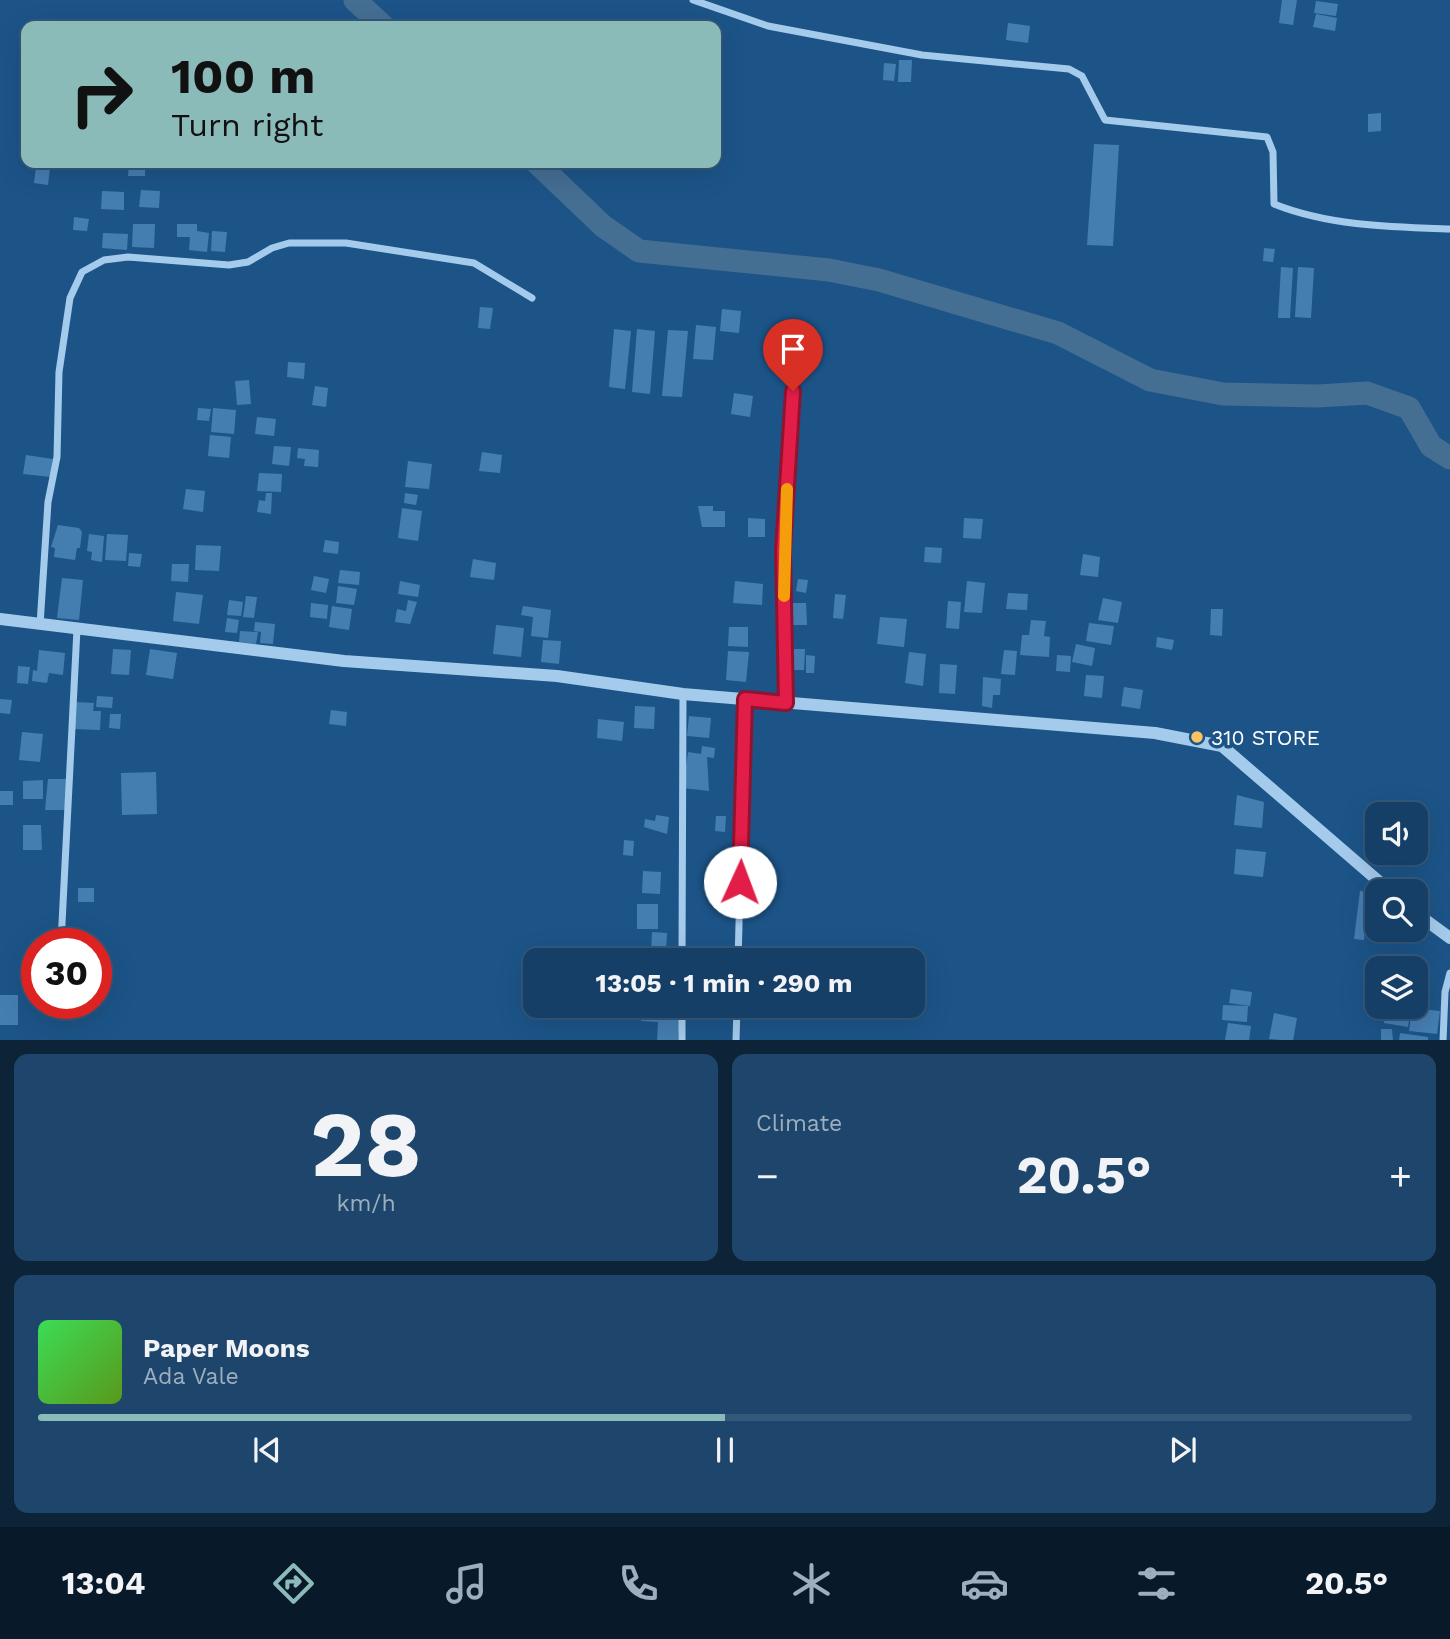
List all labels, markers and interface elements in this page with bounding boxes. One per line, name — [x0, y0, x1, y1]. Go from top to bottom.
text: 100 m — [171, 47, 315, 105]
icon: right — [56, 49, 147, 140]
text: Turn right — [171, 106, 323, 144]
pin — [763, 319, 823, 391]
icon: arrive — [774, 330, 812, 368]
place label: 310 STORE — [1211, 725, 1320, 750]
marker: 310 STORE — [1189, 729, 1205, 745]
map controls — [1365, 802, 1428, 1019]
button: sound — [1365, 802, 1428, 865]
position arrow — [703, 845, 777, 919]
button: search — [1365, 879, 1428, 942]
speed limit sign: 30 — [21, 928, 112, 1019]
button: layers — [1365, 956, 1428, 1019]
text: 13:05 · 1 min · 290 m — [596, 968, 852, 998]
text: 28 — [310, 1091, 422, 1198]
text: Climate — [756, 1110, 842, 1137]
text: 20.5° — [1016, 1145, 1152, 1206]
text: − — [756, 1154, 779, 1198]
text: + — [1389, 1154, 1412, 1198]
text: km/h — [336, 1190, 396, 1217]
text: Paper Moons — [143, 1333, 310, 1363]
text: Ada Vale — [143, 1363, 239, 1390]
icon: previous — [248, 1431, 286, 1469]
icon: pause — [706, 1431, 744, 1469]
icon: next — [1164, 1431, 1202, 1469]
icon: directions — [269, 1559, 318, 1608]
icon: music — [442, 1559, 491, 1608]
icon: phone — [614, 1559, 663, 1608]
icon: climate — [787, 1559, 836, 1608]
icon: car — [960, 1559, 1009, 1608]
icon: filters — [1132, 1559, 1181, 1608]
text: 13:04 — [62, 1564, 146, 1602]
text: 20.5° — [1305, 1564, 1388, 1602]

